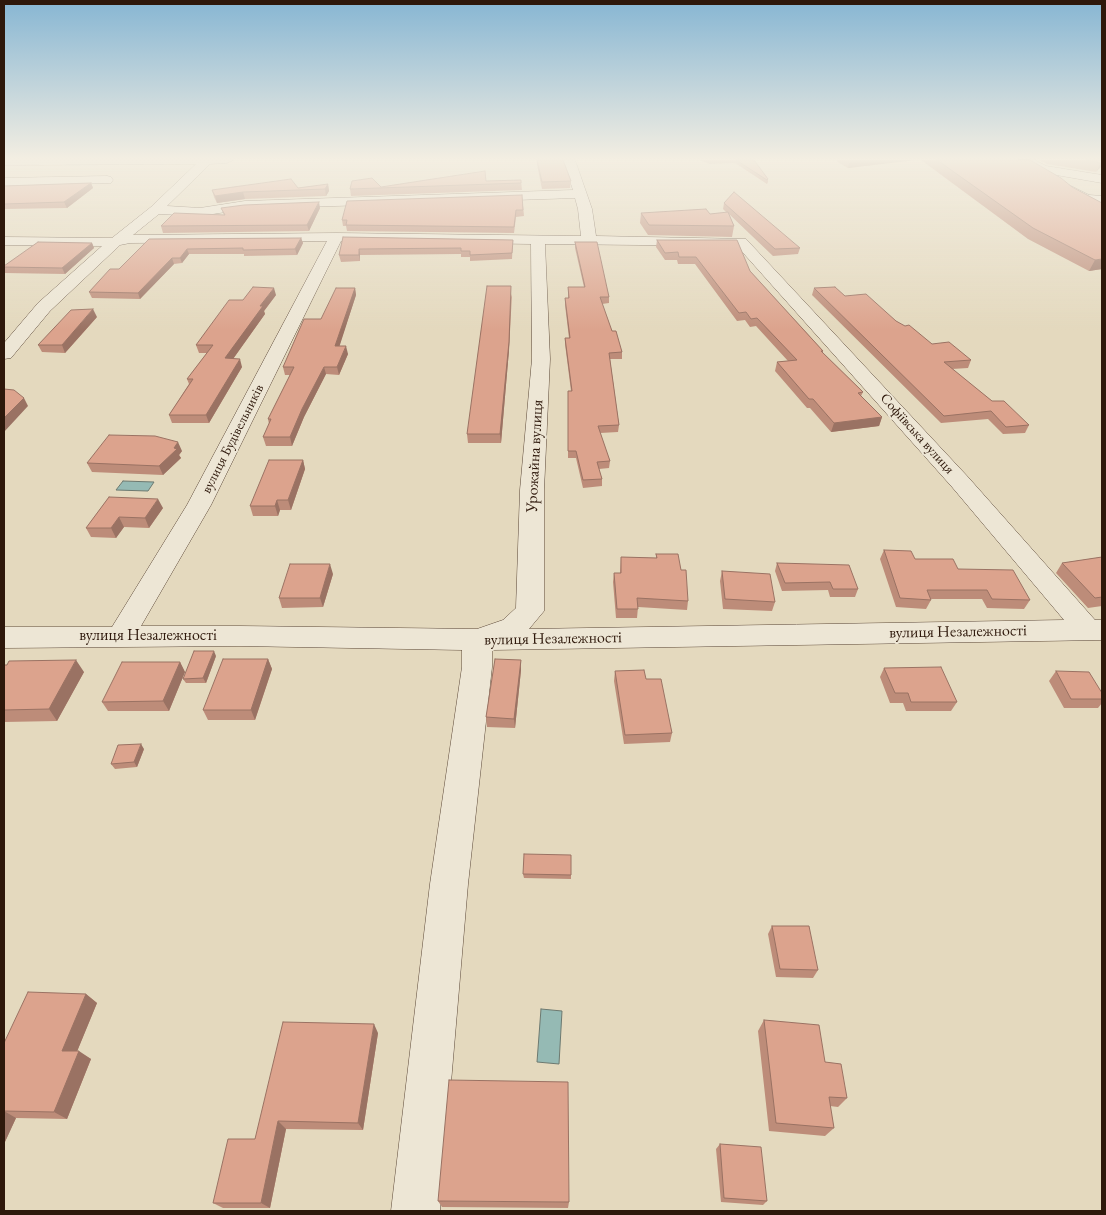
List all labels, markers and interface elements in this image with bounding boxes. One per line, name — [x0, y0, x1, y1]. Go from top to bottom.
street label: вулиця Будівельників — [198, 382, 268, 496]
street label: Софіївська вулиця — [876, 390, 958, 478]
street label: Урожайна вулиця — [522, 399, 548, 513]
street label: вулиця Незалежності — [889, 621, 1027, 643]
street label: вулиця Незалежності — [79, 626, 217, 646]
street label: вулиця Незалежності — [484, 628, 622, 650]

